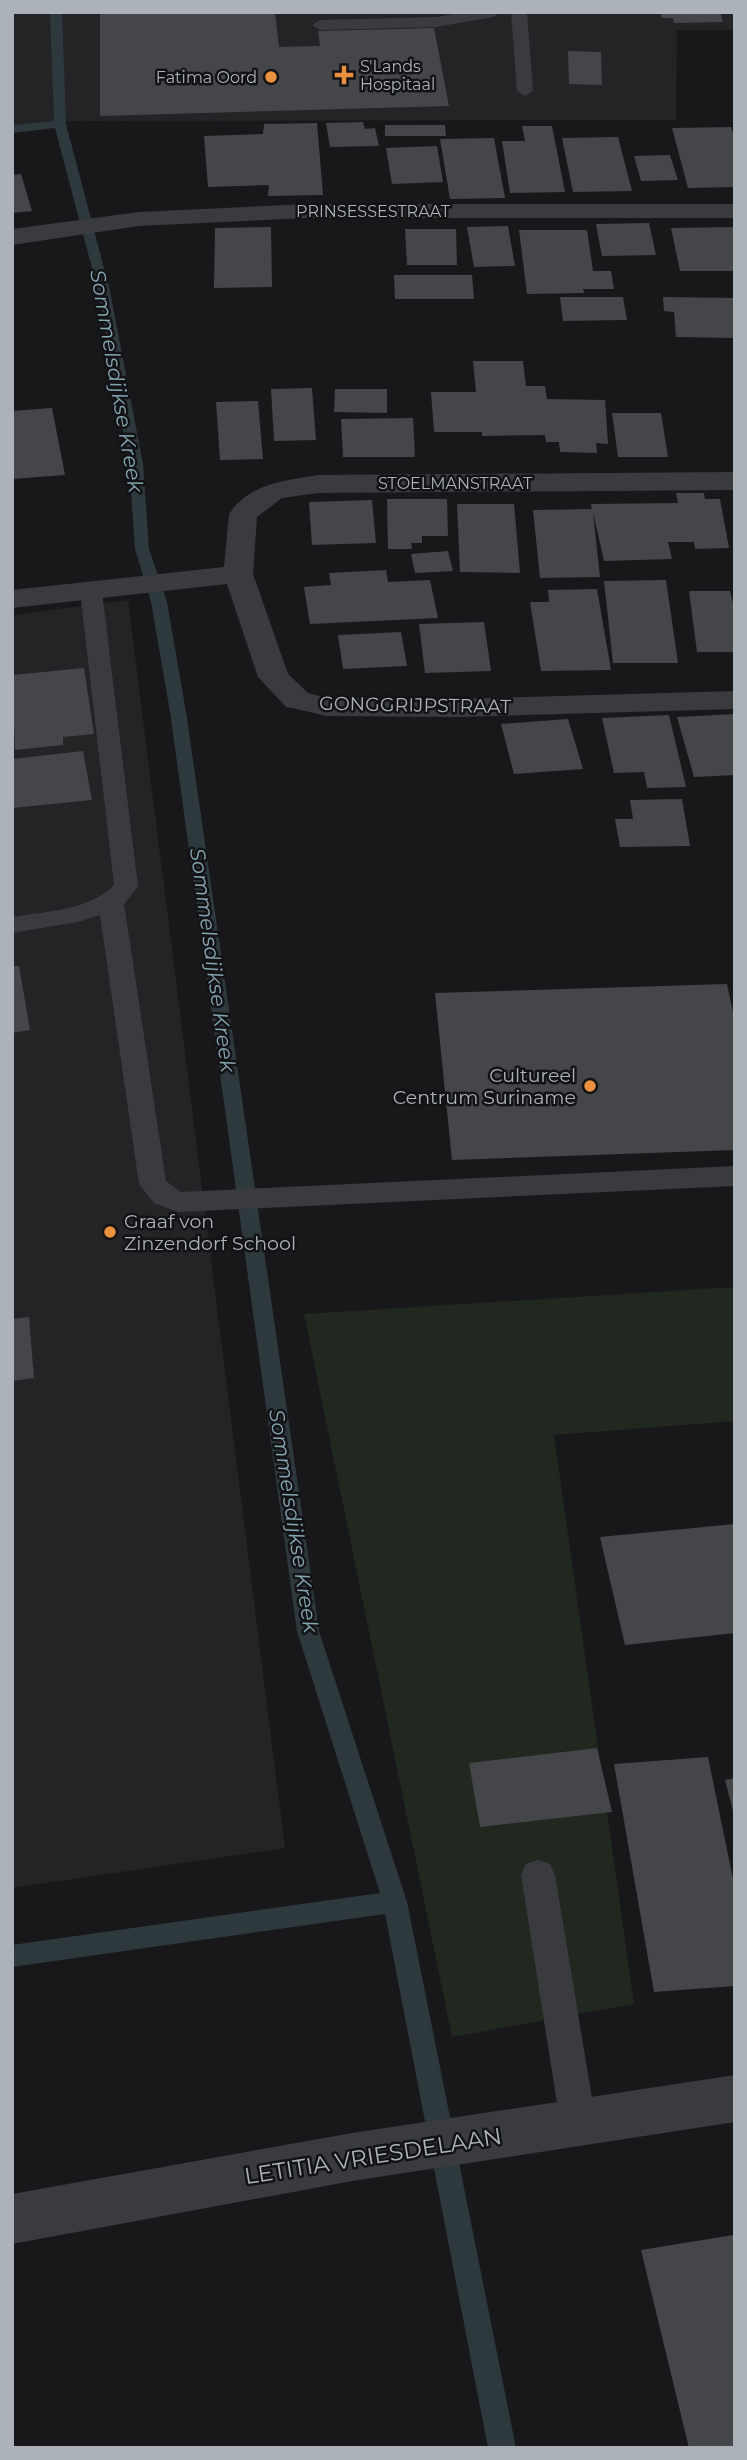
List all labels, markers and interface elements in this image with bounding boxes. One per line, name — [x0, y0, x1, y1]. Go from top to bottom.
place label: S'Lands Hospitaal — [360, 57, 435, 94]
marker: S'Lands Hospitaal — [334, 65, 354, 85]
place label: Fatima Oord — [156, 68, 257, 87]
marker: Fatima Oord — [263, 69, 279, 85]
street label: PRINSESSESTRAAT — [296, 202, 451, 221]
water label: Sommelsdijkse Kreek — [85, 267, 149, 496]
street label: STOELMANSTRAAT — [378, 474, 533, 493]
street label: GONGGRIJPSTRAAT — [319, 692, 511, 718]
water label: Sommelsdijkse Kreek — [185, 846, 241, 1075]
place label: Cultureel Centrum Suriname — [393, 1064, 576, 1109]
marker: Cultureel Centrum Suriname — [582, 1078, 598, 1094]
place label: Graaf von Zinzendorf School — [124, 1210, 296, 1255]
marker: Graaf von Zinzendorf School — [102, 1224, 118, 1240]
water label: Sommelsdijkse Kreek — [264, 1407, 324, 1636]
street label: LETITIA VRIESDELAAN — [242, 2122, 504, 2190]

